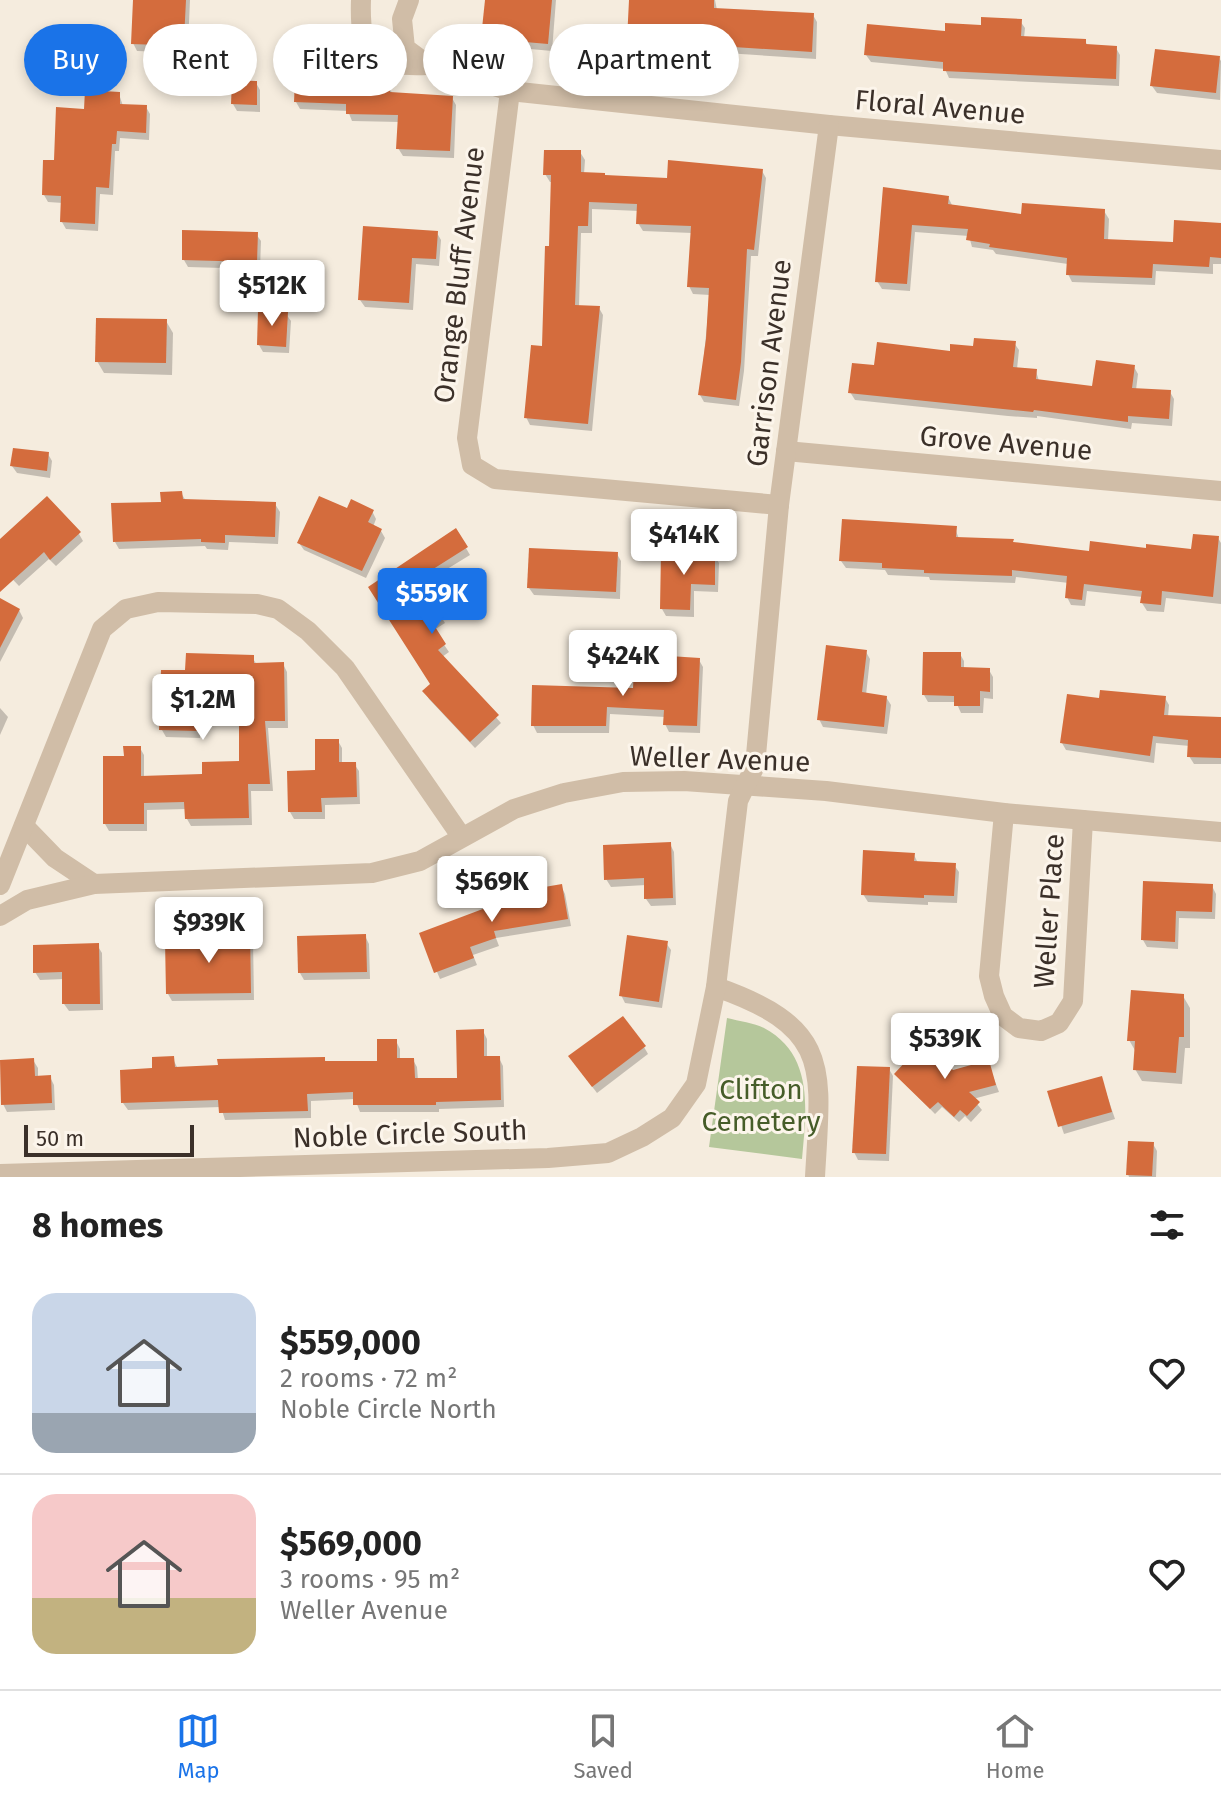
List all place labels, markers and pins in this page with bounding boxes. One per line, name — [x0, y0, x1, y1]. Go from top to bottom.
pin: $512K — [216, 260, 328, 328]
pin: $414K — [628, 509, 740, 577]
pin: $559K — [376, 568, 488, 636]
pin: $424K — [567, 630, 679, 698]
pin: $1.2M — [147, 674, 259, 742]
pin: $569K — [436, 856, 548, 924]
pin: $939K — [153, 897, 265, 965]
pin: $539K — [889, 1013, 1001, 1081]

